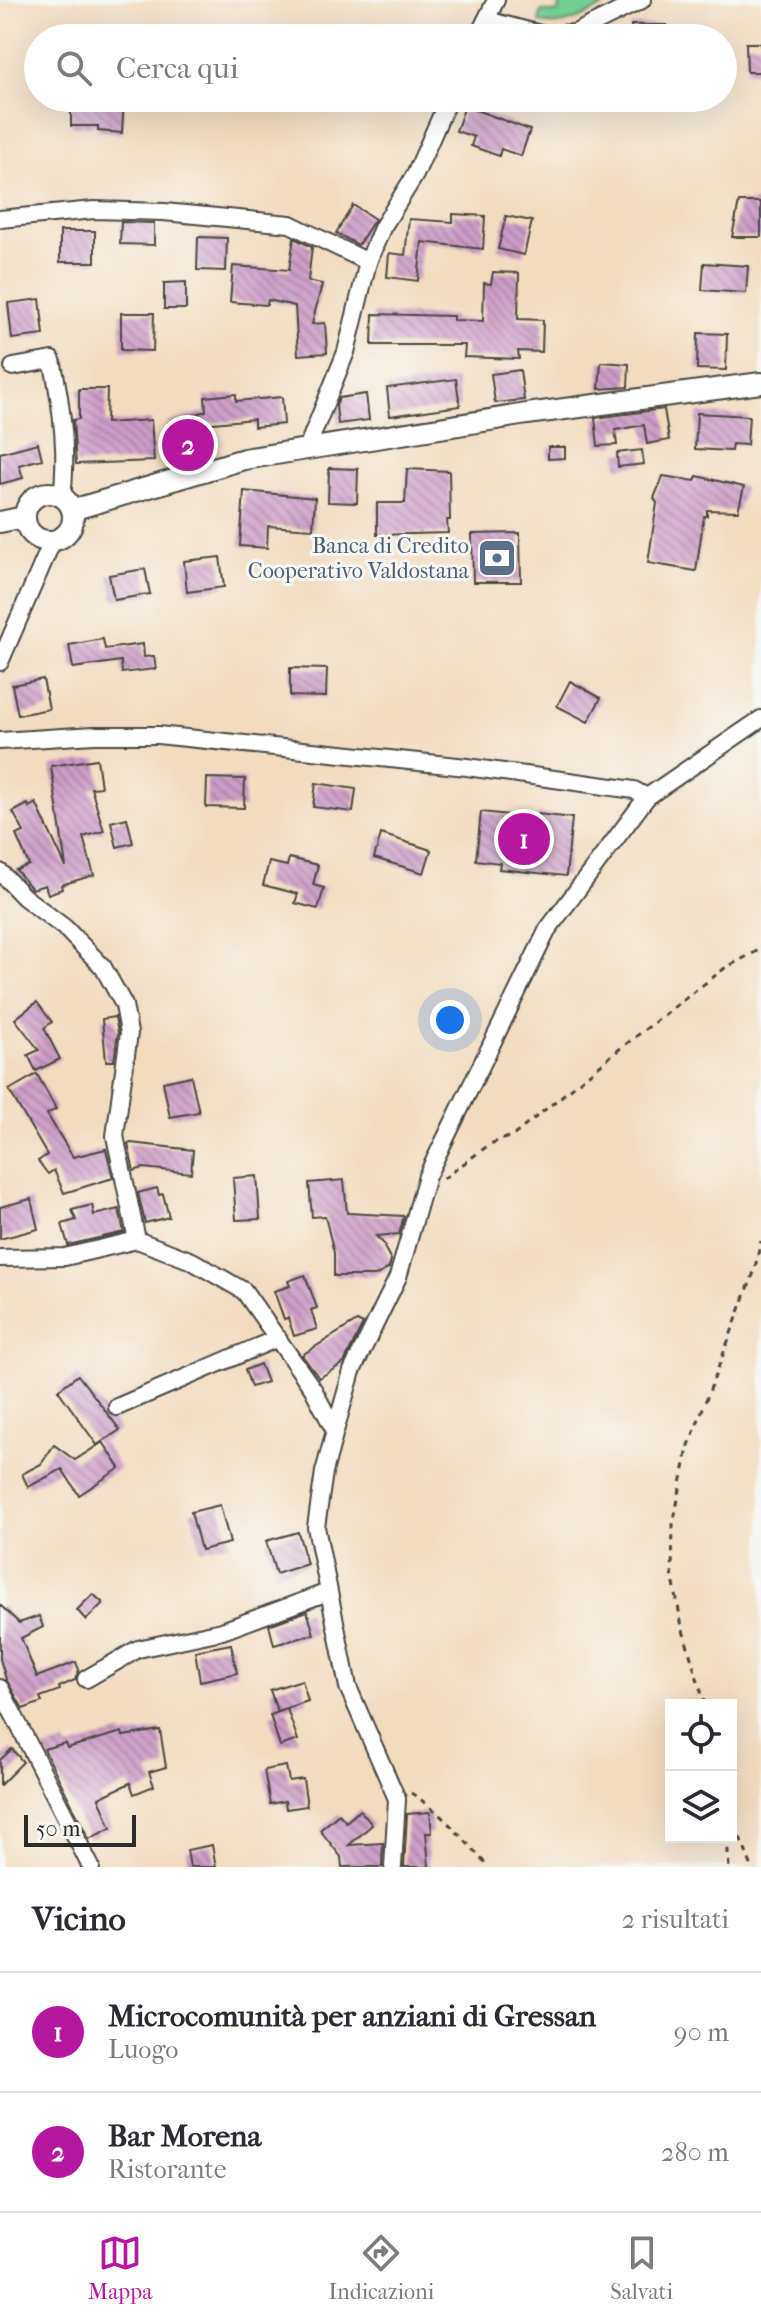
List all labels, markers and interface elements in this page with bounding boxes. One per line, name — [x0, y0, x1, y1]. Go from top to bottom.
search box — [24, 24, 737, 112]
icon: search — [52, 46, 96, 90]
text: Cerca qui — [116, 51, 239, 86]
pin: 2 — [162, 415, 214, 475]
place label: Banca di Credito Cooperativo Valdostana — [248, 533, 470, 584]
bank icon: Banca di Credito Cooperativo Valdostana — [476, 537, 518, 579]
pin: 1 — [498, 809, 550, 869]
your location — [430, 1000, 470, 1040]
map controls — [665, 1699, 737, 1843]
button: locate — [665, 1699, 737, 1771]
button: layers — [665, 1771, 737, 1843]
scale bar — [24, 1811, 136, 1847]
text: 50 m — [36, 1816, 81, 1842]
text: Vicino — [32, 1899, 126, 1939]
text: 2 risultati — [622, 1904, 729, 1935]
text: Microcomunità per anziani di Gressan — [108, 1999, 596, 2034]
text: 1 — [53, 2017, 63, 2048]
text: 90 m — [674, 2017, 729, 2048]
text: Luogo — [108, 2034, 178, 2065]
text: Bar Morena — [108, 2119, 261, 2154]
text: 2 — [51, 2137, 65, 2168]
text: 280 m — [661, 2137, 729, 2168]
text: Ristorante — [108, 2154, 227, 2185]
tab: Mappa — [88, 2231, 152, 2305]
tab: Indicazioni — [328, 2231, 434, 2305]
tab: Salvati — [610, 2231, 673, 2305]

